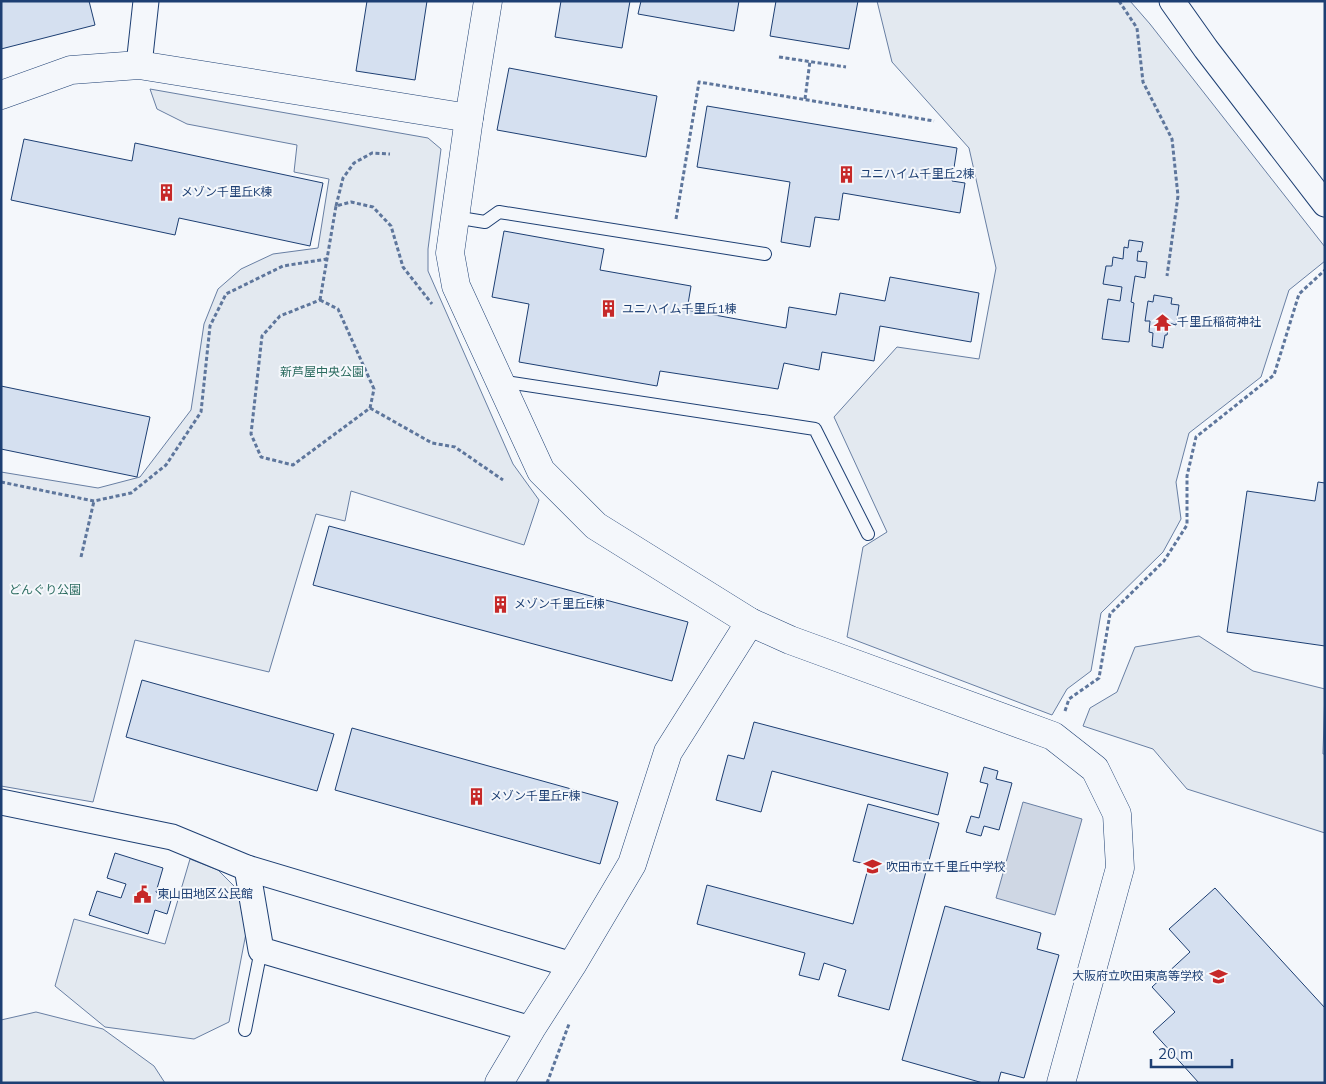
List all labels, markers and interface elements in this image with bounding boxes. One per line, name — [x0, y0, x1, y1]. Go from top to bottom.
building icon: ユニハイム千里丘2棟 — [836, 164, 856, 184]
place label: ユニハイム千里丘2棟 — [860, 166, 975, 181]
building icon: メゾン千里丘K棟 — [157, 182, 177, 202]
place label: メゾン千里丘K棟 — [181, 184, 273, 199]
building icon: ユニハイム千里丘1棟 — [598, 299, 618, 319]
place label: ユニハイム千里丘1棟 — [622, 301, 737, 316]
temple icon: 千里丘稲荷神社 — [1153, 312, 1173, 332]
place label: 千里丘稲荷神社 — [1177, 314, 1261, 329]
park label: 新芦屋中央公園 — [280, 364, 364, 379]
park label: どんぐり公園 — [9, 582, 81, 597]
building icon: メゾン千里丘E棟 — [490, 594, 510, 614]
place label: メゾン千里丘E棟 — [514, 596, 605, 611]
building icon: メゾン千里丘F棟 — [466, 786, 486, 806]
place label: メゾン千里丘F棟 — [490, 788, 581, 803]
school or university icon: 吹田市立千里丘中学校 — [862, 857, 882, 877]
place label: 吹田市立千里丘中学校 — [886, 859, 1006, 874]
public building icon: 東山田地区公民館 — [133, 884, 153, 904]
place label: 東山田地区公民館 — [157, 886, 253, 901]
school or university icon: 大阪府立吹田東高等学校 — [1208, 966, 1228, 986]
place label: 大阪府立吹田東高等学校 — [1072, 968, 1204, 983]
scale bar — [1151, 1036, 1232, 1068]
text: 20 m — [1158, 1044, 1193, 1063]

